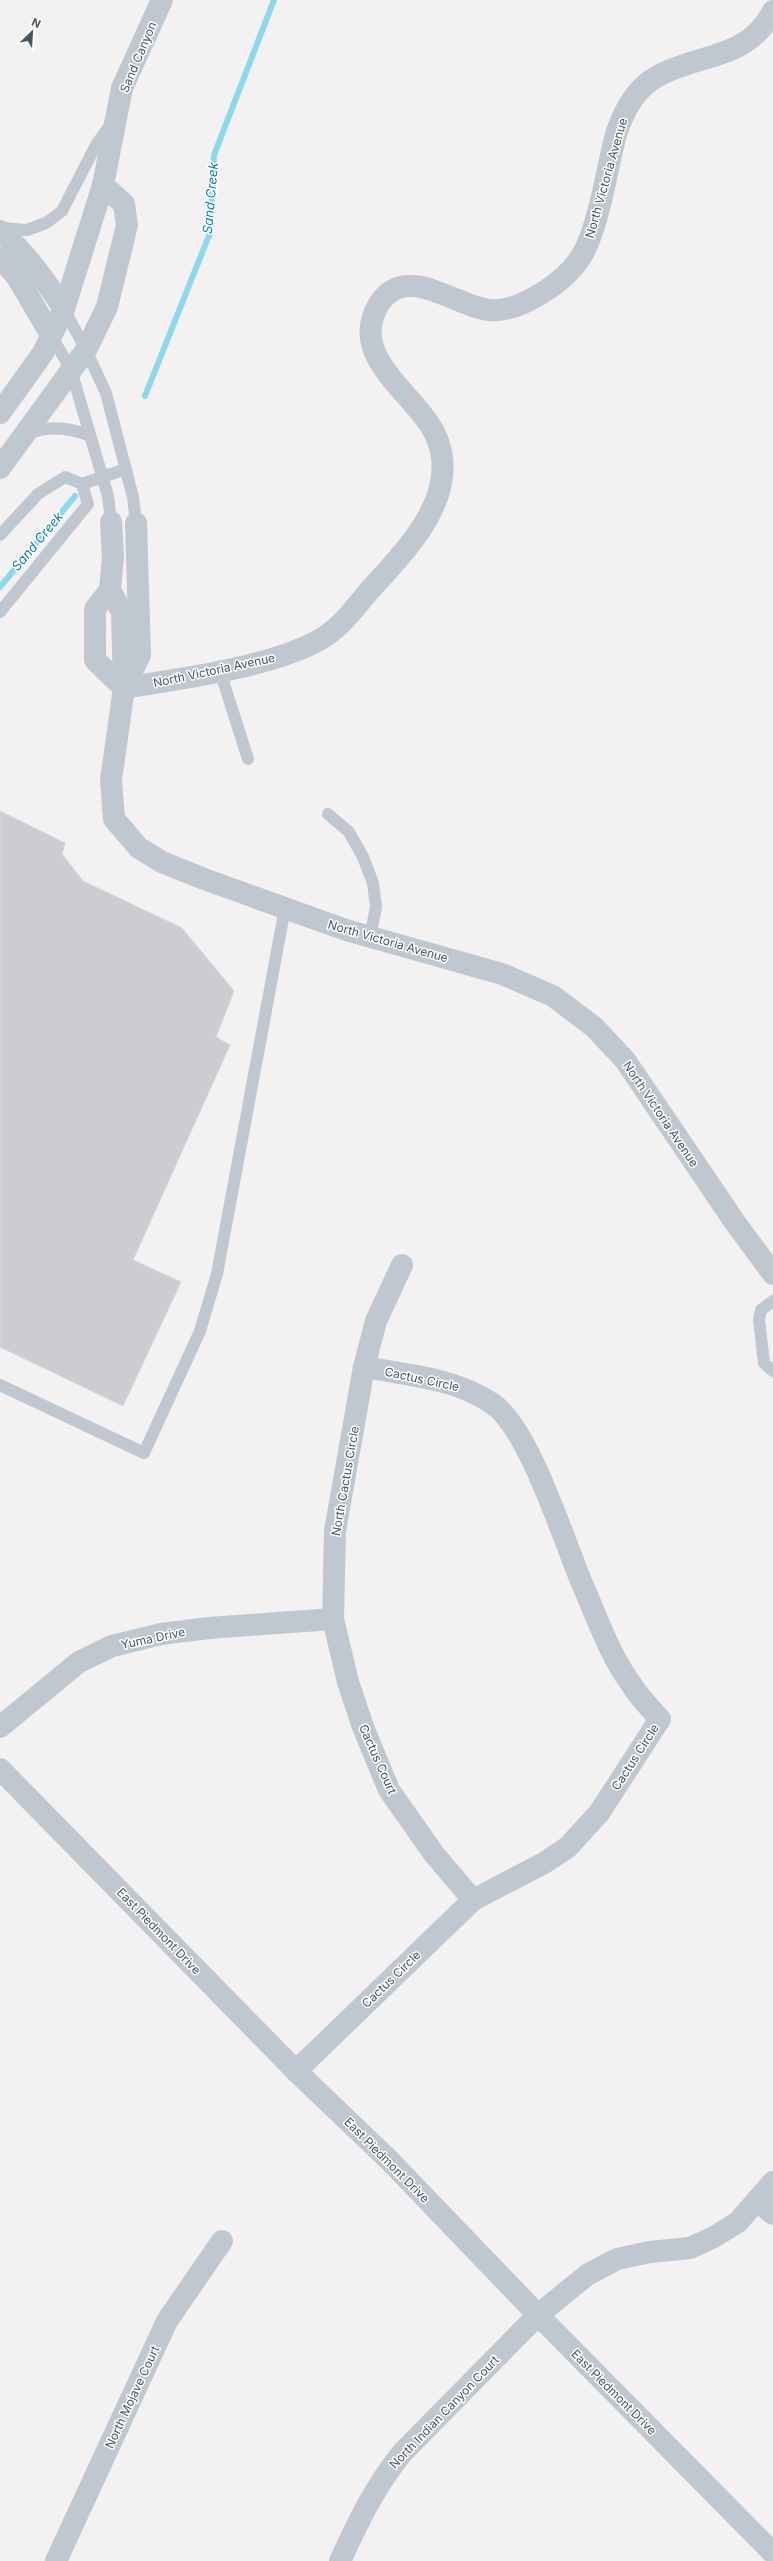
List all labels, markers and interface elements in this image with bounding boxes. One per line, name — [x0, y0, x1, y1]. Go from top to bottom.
north arrow — [12, 12, 52, 52]
text: N — [29, 15, 43, 31]
street label: Sand Canyon — [116, 19, 160, 95]
street label: North Victoria Avenue — [582, 116, 630, 240]
water label: Sand Creek — [199, 161, 221, 235]
water label: Sand Creek — [8, 508, 67, 574]
street label: North Victoria Avenue — [152, 650, 276, 690]
street label: North Victoria Avenue — [326, 917, 450, 965]
street label: North Victoria Avenue — [620, 1058, 702, 1170]
street label: Cactus Circle — [383, 1364, 461, 1394]
street label: North Cactus Circle — [328, 1425, 362, 1537]
street label: Yuma Drive — [120, 1624, 186, 1652]
street label: Cactus Circle — [608, 1721, 662, 1793]
street label: Cactus Court — [356, 1722, 400, 1796]
street label: East Piedmont Drive — [114, 1885, 204, 1977]
street label: Cactus Circle — [359, 1947, 423, 2011]
street label: East Piedmont Drive — [341, 2114, 433, 2206]
street label: North Mojave Court — [102, 2343, 162, 2451]
street label: East Piedmont Drive — [568, 2346, 660, 2438]
street label: North Indian Canyon Court — [386, 2352, 502, 2472]

